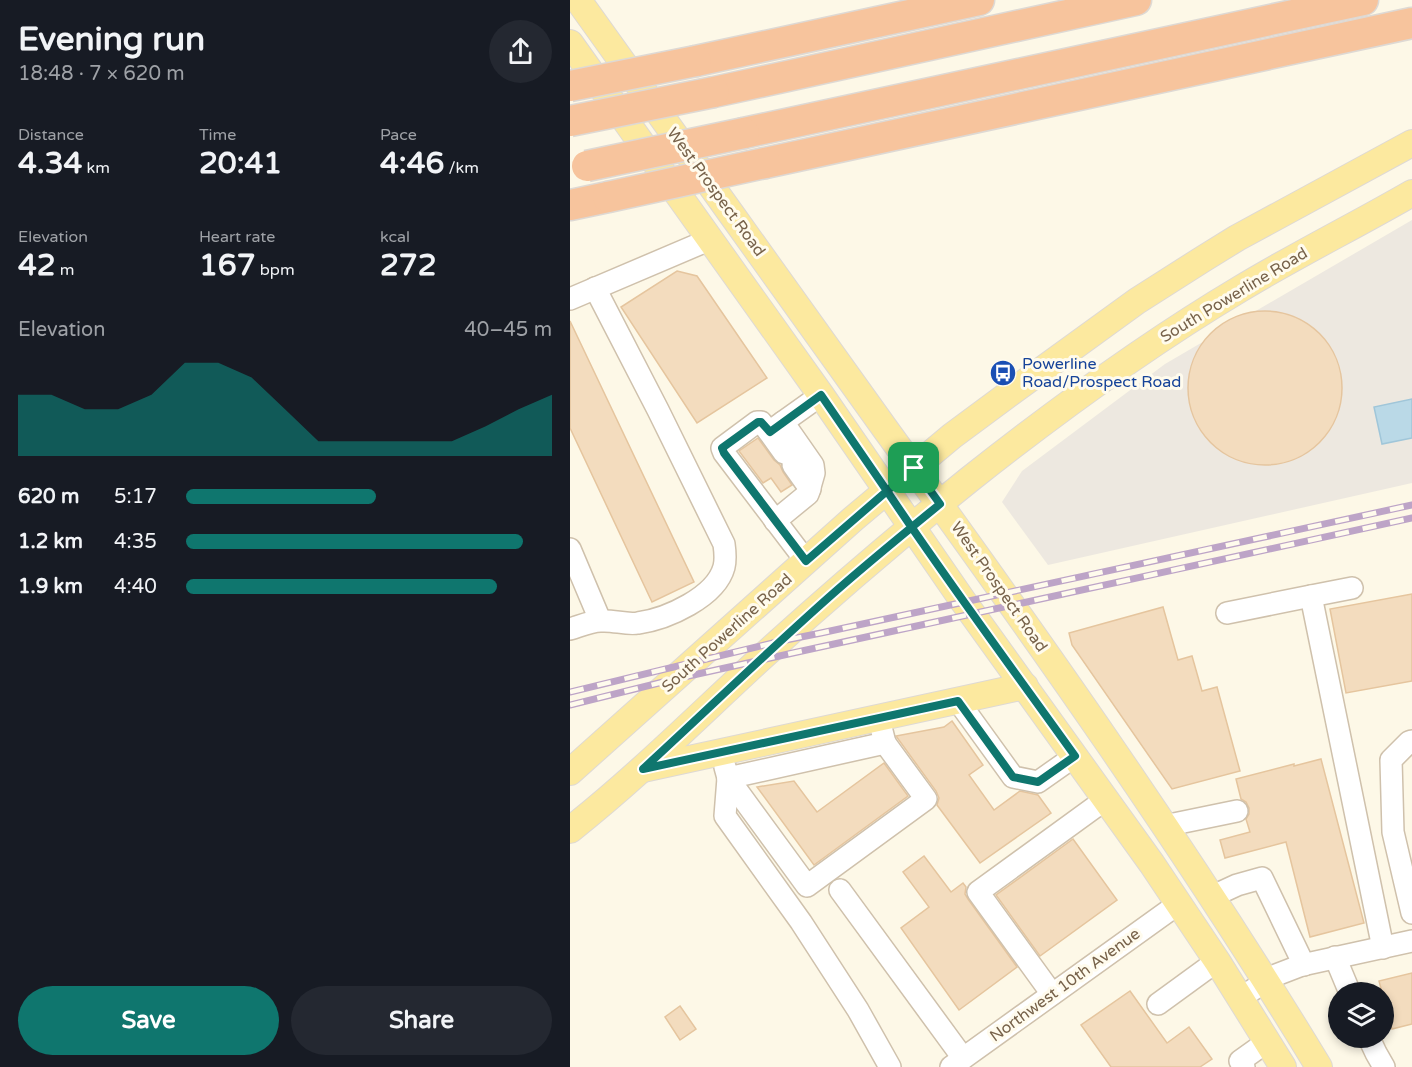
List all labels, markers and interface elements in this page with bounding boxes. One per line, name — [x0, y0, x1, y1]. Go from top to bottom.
text: Evening run — [18, 20, 205, 59]
button: share — [489, 20, 552, 83]
text: 18:48 · 7 × 620 m — [18, 62, 185, 86]
street label: West Prospect Road — [663, 124, 769, 260]
text: Distance — [18, 125, 84, 145]
text: Time — [199, 125, 236, 145]
text: Pace — [380, 125, 417, 145]
text: 4.34 — [18, 145, 82, 182]
text: 20:41 — [199, 145, 282, 182]
text: 4:46 — [380, 145, 444, 182]
text: km — [82, 158, 110, 178]
text: /km — [444, 158, 479, 178]
text: Elevation — [18, 227, 88, 247]
text: Heart rate — [199, 227, 275, 247]
text: kcal — [380, 227, 410, 247]
street label: South Powerline Road — [1157, 243, 1311, 347]
text: 42 — [18, 247, 56, 284]
text: 167 — [199, 247, 256, 284]
text: 272 — [380, 247, 437, 284]
text: m — [56, 260, 75, 280]
text: bpm — [256, 260, 295, 280]
text: Elevation — [18, 318, 105, 342]
text: 40–45 m — [464, 318, 552, 342]
place label: Powerline Road/Prospect Road — [1022, 354, 1181, 392]
bus stop icon: Powerline Road/Prospect Road — [988, 358, 1018, 388]
pin — [888, 442, 939, 493]
icon: arrive — [897, 451, 930, 484]
text: 620 m — [18, 485, 79, 509]
text: 5:17 — [114, 485, 157, 509]
street label: West Prospect Road — [947, 518, 1051, 656]
text: 1.2 km — [18, 530, 83, 554]
text: 4:35 — [114, 530, 157, 554]
street label: South Powerline Road — [658, 569, 796, 697]
text: 1.9 km — [18, 575, 83, 599]
text: 4:40 — [114, 575, 157, 599]
street label: Northwest 10th Avenue — [986, 924, 1144, 1046]
map controls — [1328, 982, 1394, 1048]
button: layers — [1328, 982, 1394, 1048]
button: Save — [18, 986, 279, 1055]
button: Share — [291, 986, 552, 1055]

